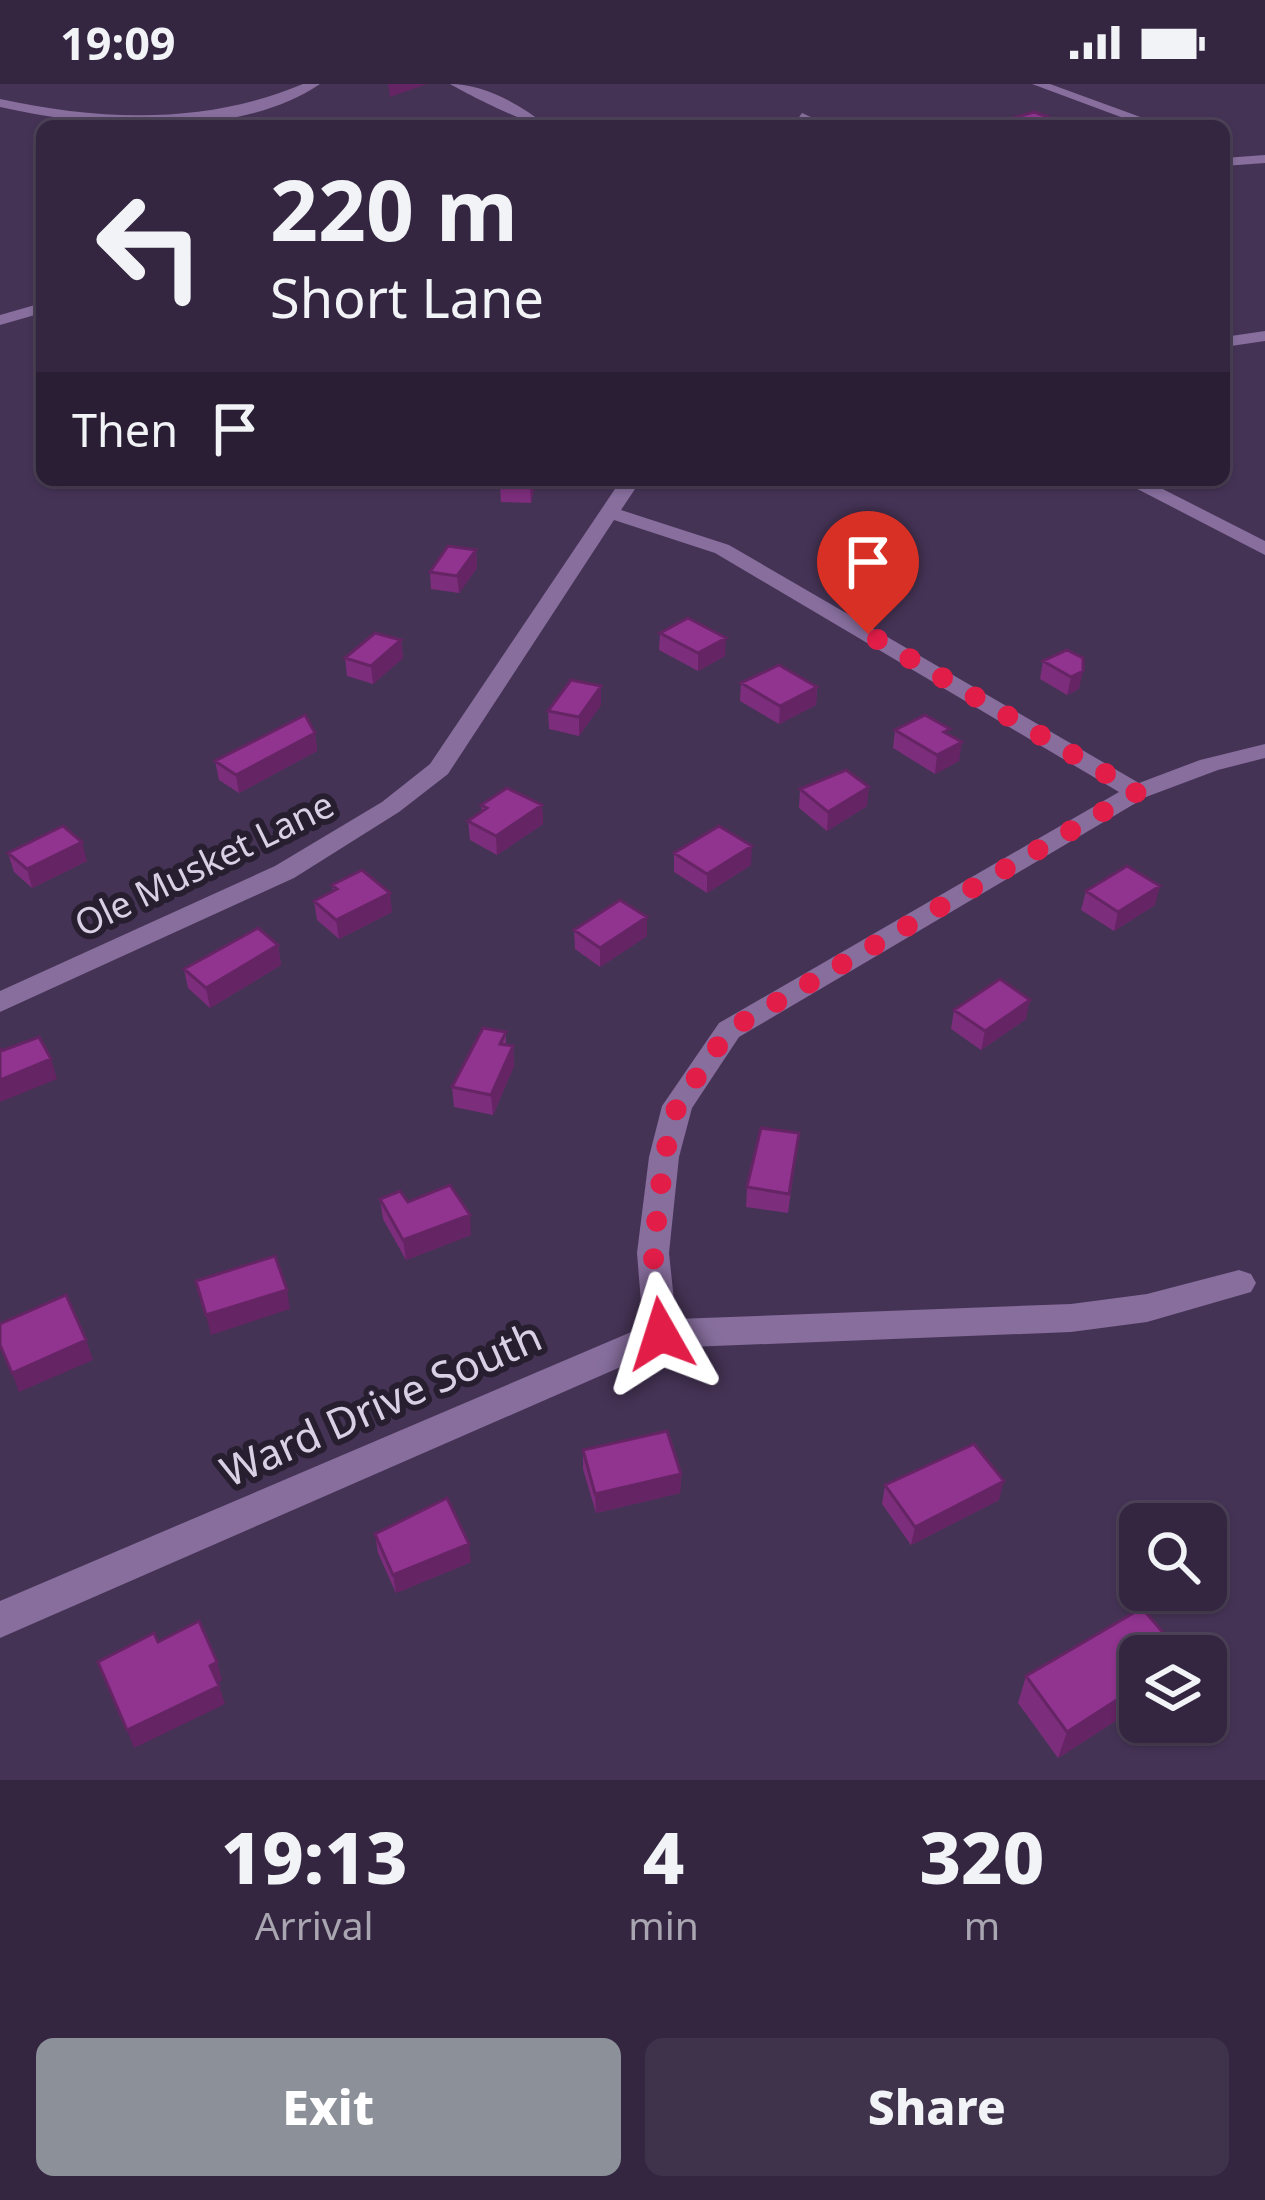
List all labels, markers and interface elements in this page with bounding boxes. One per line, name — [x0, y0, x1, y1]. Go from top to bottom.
text: 19:09 — [60, 12, 176, 73]
text: 220 m — [270, 151, 518, 266]
icon: left — [72, 168, 228, 324]
text: Short Lane — [270, 260, 544, 334]
icon: arrive — [202, 396, 268, 462]
text: Then — [72, 399, 178, 460]
pin — [817, 511, 919, 634]
icon: arrive — [835, 529, 901, 595]
street label: Ole Musket Lane — [66, 780, 342, 948]
position arrow — [598, 1271, 724, 1397]
street label: Ward Drive South — [211, 1306, 550, 1499]
map controls — [1119, 1503, 1227, 1743]
button: search — [1119, 1503, 1227, 1611]
button: layers — [1119, 1635, 1227, 1743]
text: 19:13 — [221, 1807, 408, 1905]
text: 4 — [643, 1807, 684, 1905]
text: 320 — [920, 1807, 1044, 1905]
text: Arrival — [255, 1898, 374, 1951]
text: min — [628, 1898, 699, 1951]
text: m — [964, 1898, 1000, 1951]
button: Exit — [36, 2038, 621, 2176]
button: Share — [645, 2038, 1229, 2176]

